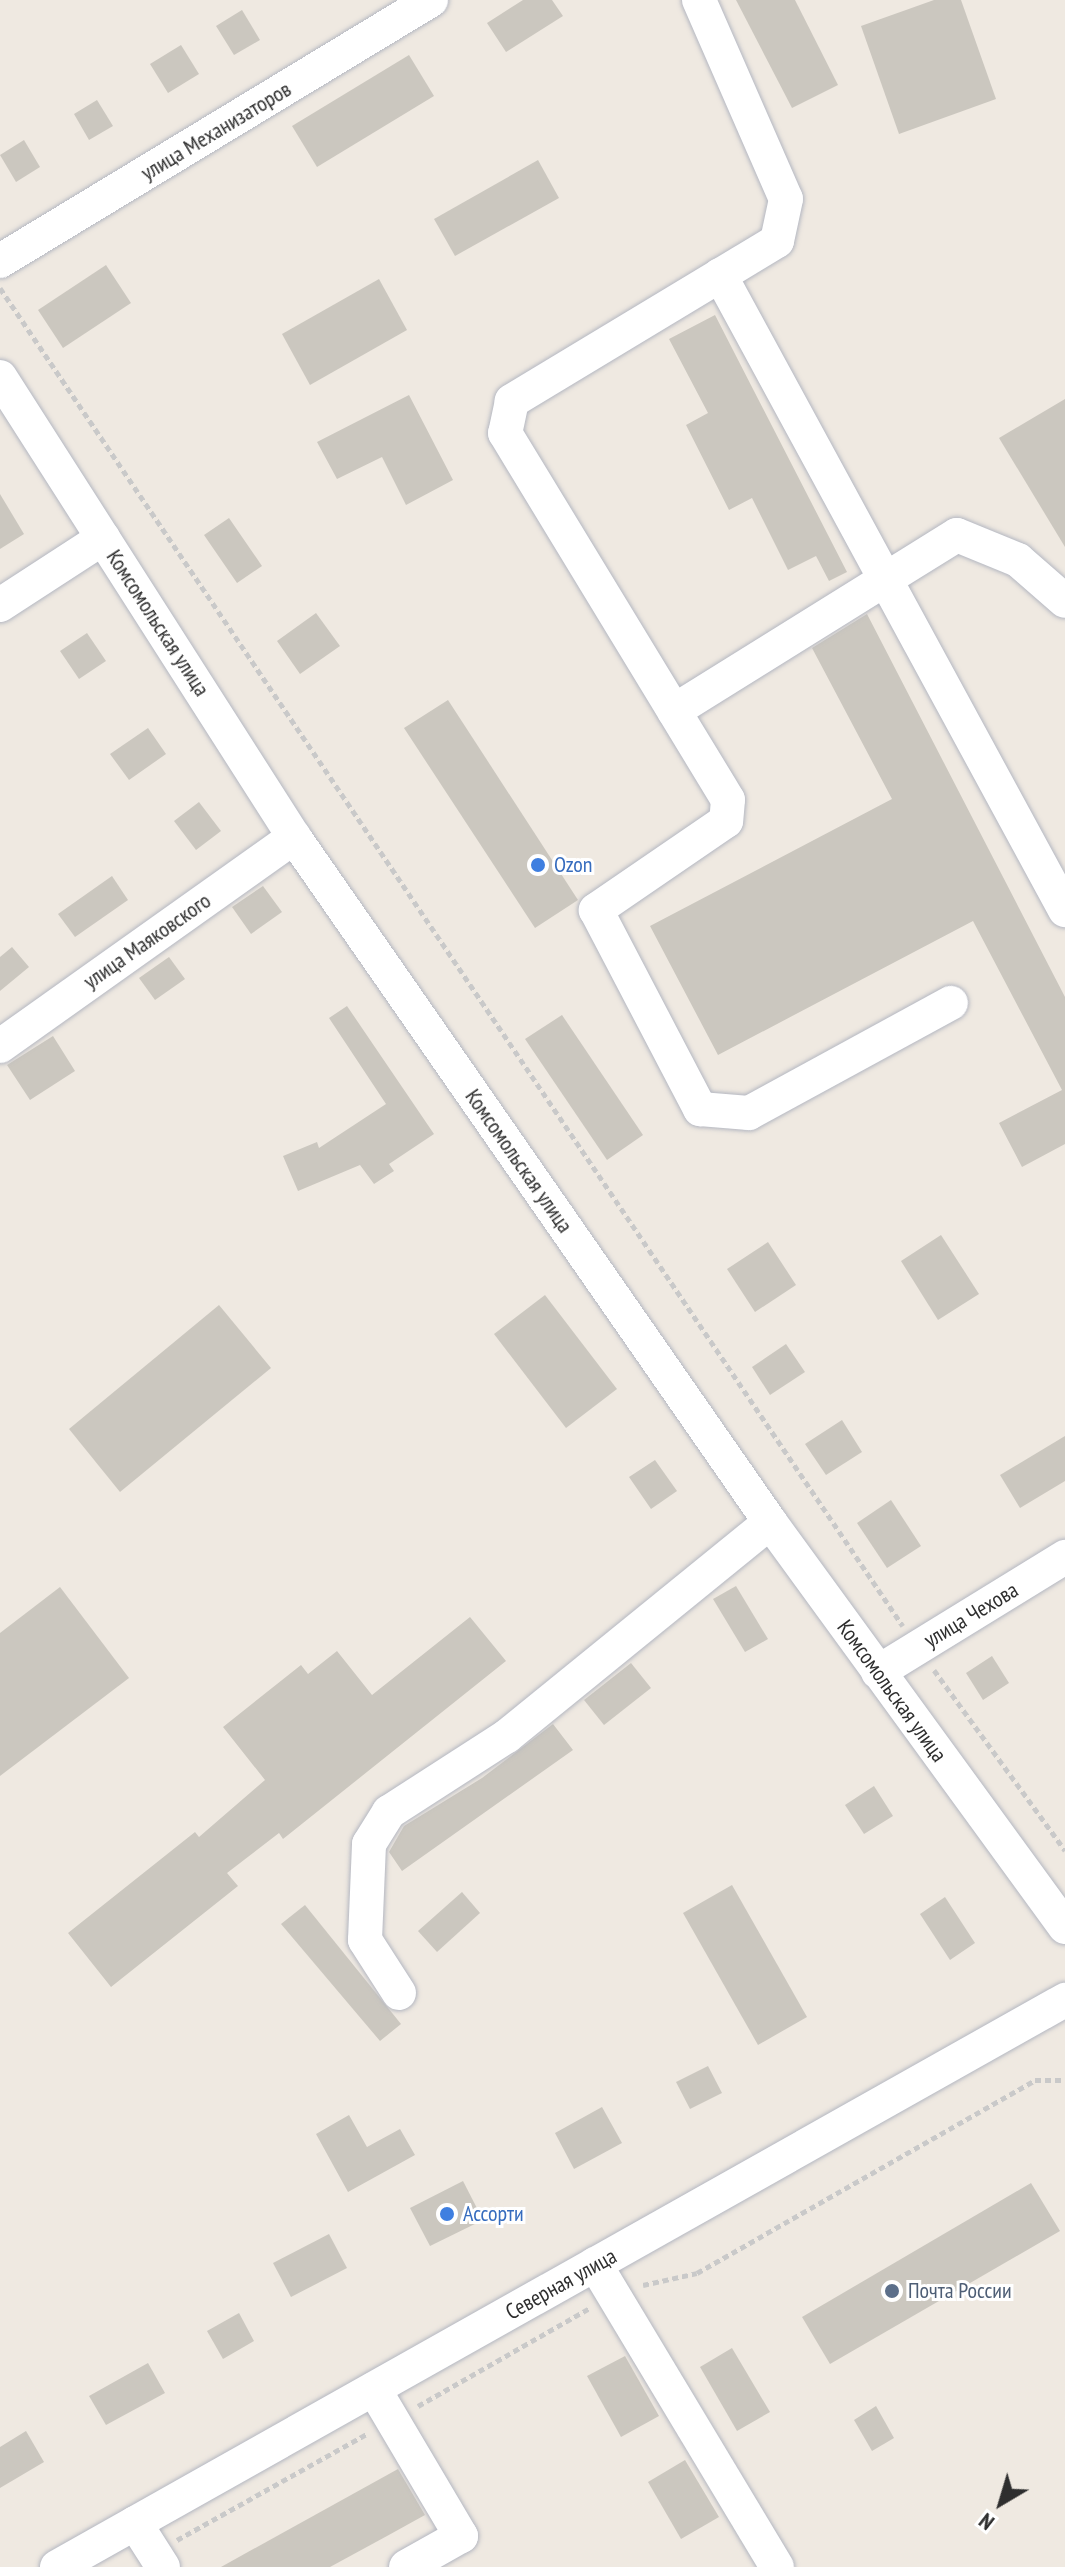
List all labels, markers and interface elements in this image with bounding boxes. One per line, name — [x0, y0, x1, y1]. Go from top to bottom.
street label: улица Механизаторов — [136, 76, 296, 186]
street label: Комсомольская улица — [101, 545, 215, 701]
place label: Ozon — [554, 852, 593, 878]
marker: Ozon — [529, 856, 547, 874]
street label: улица Маяковского — [78, 887, 216, 995]
street label: Комсомольская улица — [460, 1084, 578, 1238]
street label: улица Чехова — [919, 1577, 1023, 1653]
street label: Комсомольская улица — [832, 1615, 952, 1767]
place label: Ассорти — [463, 2201, 524, 2227]
marker: Ассорти — [438, 2205, 456, 2223]
street label: Северная улица — [501, 2243, 621, 2325]
place label: Почта России — [908, 2278, 1012, 2304]
marker: Почта России — [883, 2282, 901, 2300]
north arrow — [961, 2463, 1041, 2543]
text: N — [973, 2507, 1000, 2537]

